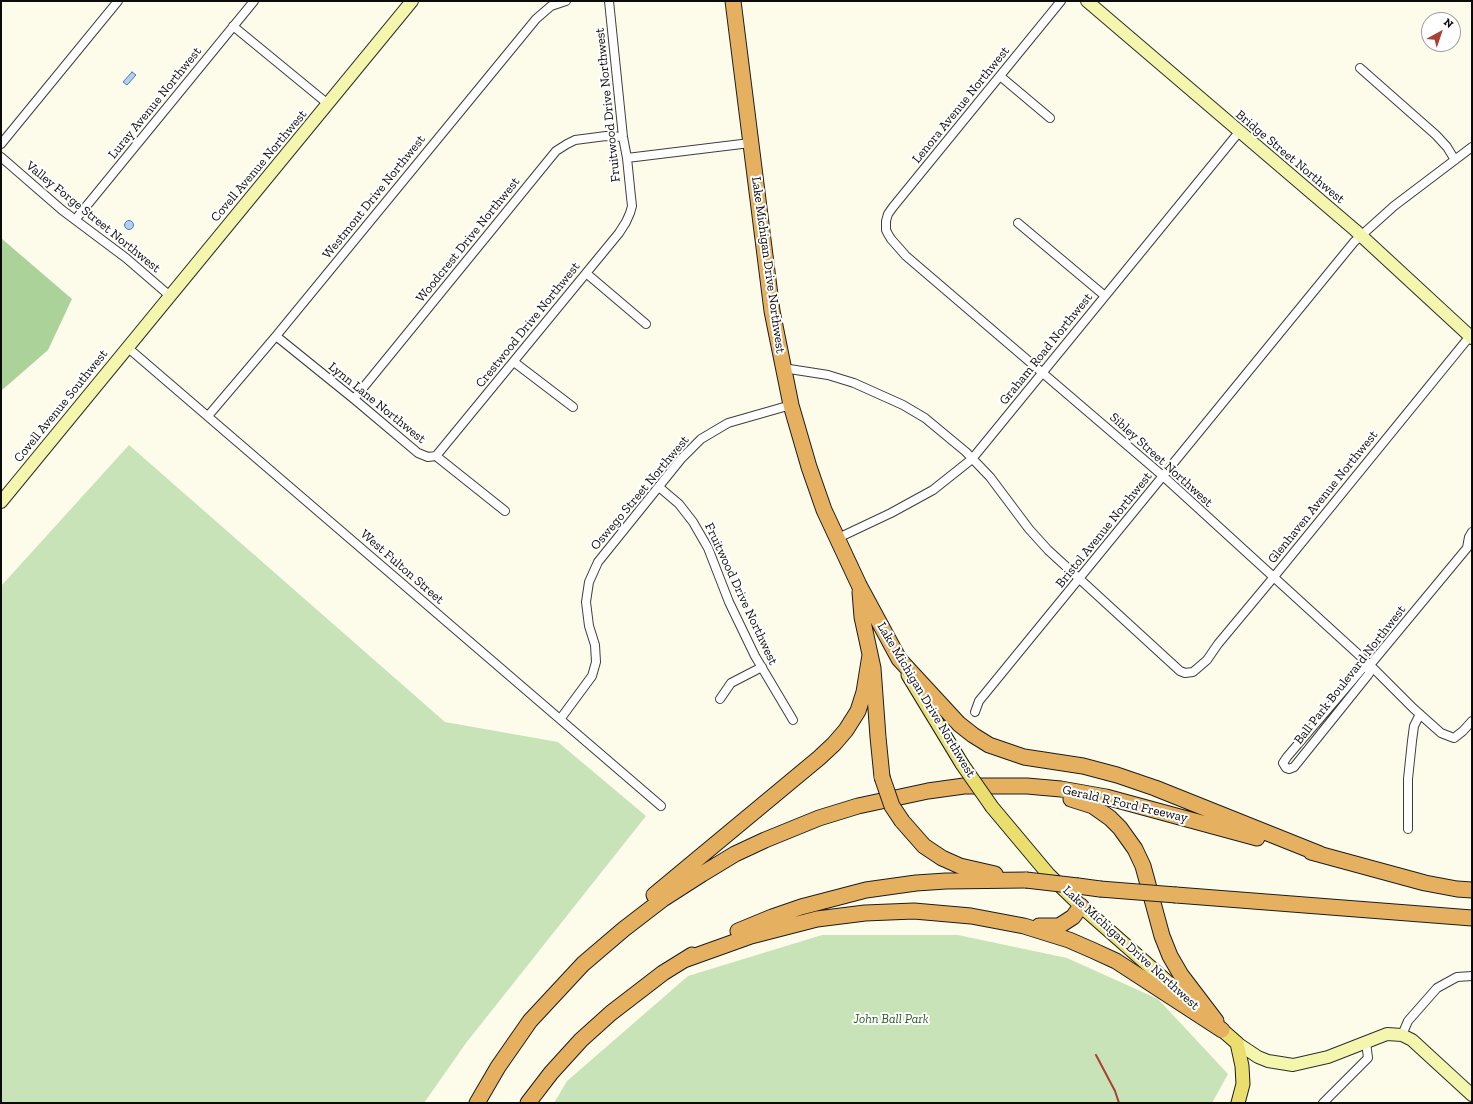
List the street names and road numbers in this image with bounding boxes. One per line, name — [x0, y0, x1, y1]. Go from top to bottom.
street label: Fruitwood Drive Northwest — [592, 27, 624, 183]
street label: Lenora Avenue Northwest — [909, 43, 1013, 167]
street label: Luray Avenue Northwest — [105, 44, 205, 162]
street label: Covell Avenue Northwest — [208, 107, 310, 225]
street label: Bridge Street Northwest — [1232, 107, 1348, 207]
street label: Westmont Drive Northwest — [319, 132, 429, 262]
street label: Valley Forge Street Northwest — [23, 158, 163, 276]
street label: Woodcrest Drive Northwest — [413, 174, 523, 306]
street label: Lake Michigan Drive Northwest — [748, 176, 788, 354]
street label: Crestwood Drive Northwest — [473, 259, 583, 391]
street label: Graham Road Northwest — [996, 290, 1096, 408]
street label: Covell Avenue Southwest — [11, 346, 111, 466]
street label: Lynn Lane Northwest — [325, 359, 429, 447]
street label: Sibley Street Northwest — [1106, 410, 1216, 510]
street label: Glenhaven Avenue Northwest — [1265, 428, 1381, 566]
street label: Oswego Street Northwest — [587, 433, 693, 553]
street label: Bristol Avenue Northwest — [1052, 469, 1156, 591]
street label: Fruitwood Drive Northwest — [701, 520, 781, 668]
street label: West Fulton Street — [357, 527, 447, 607]
street label: Ball Park Boulevard Northwest — [1291, 602, 1409, 748]
street label: Lake Michigan Drive Northwest — [873, 620, 979, 780]
street label: Gerald R Ford Freeway — [1061, 782, 1189, 826]
street label: Lake Michigan Drive Northwest — [1060, 883, 1202, 1013]

